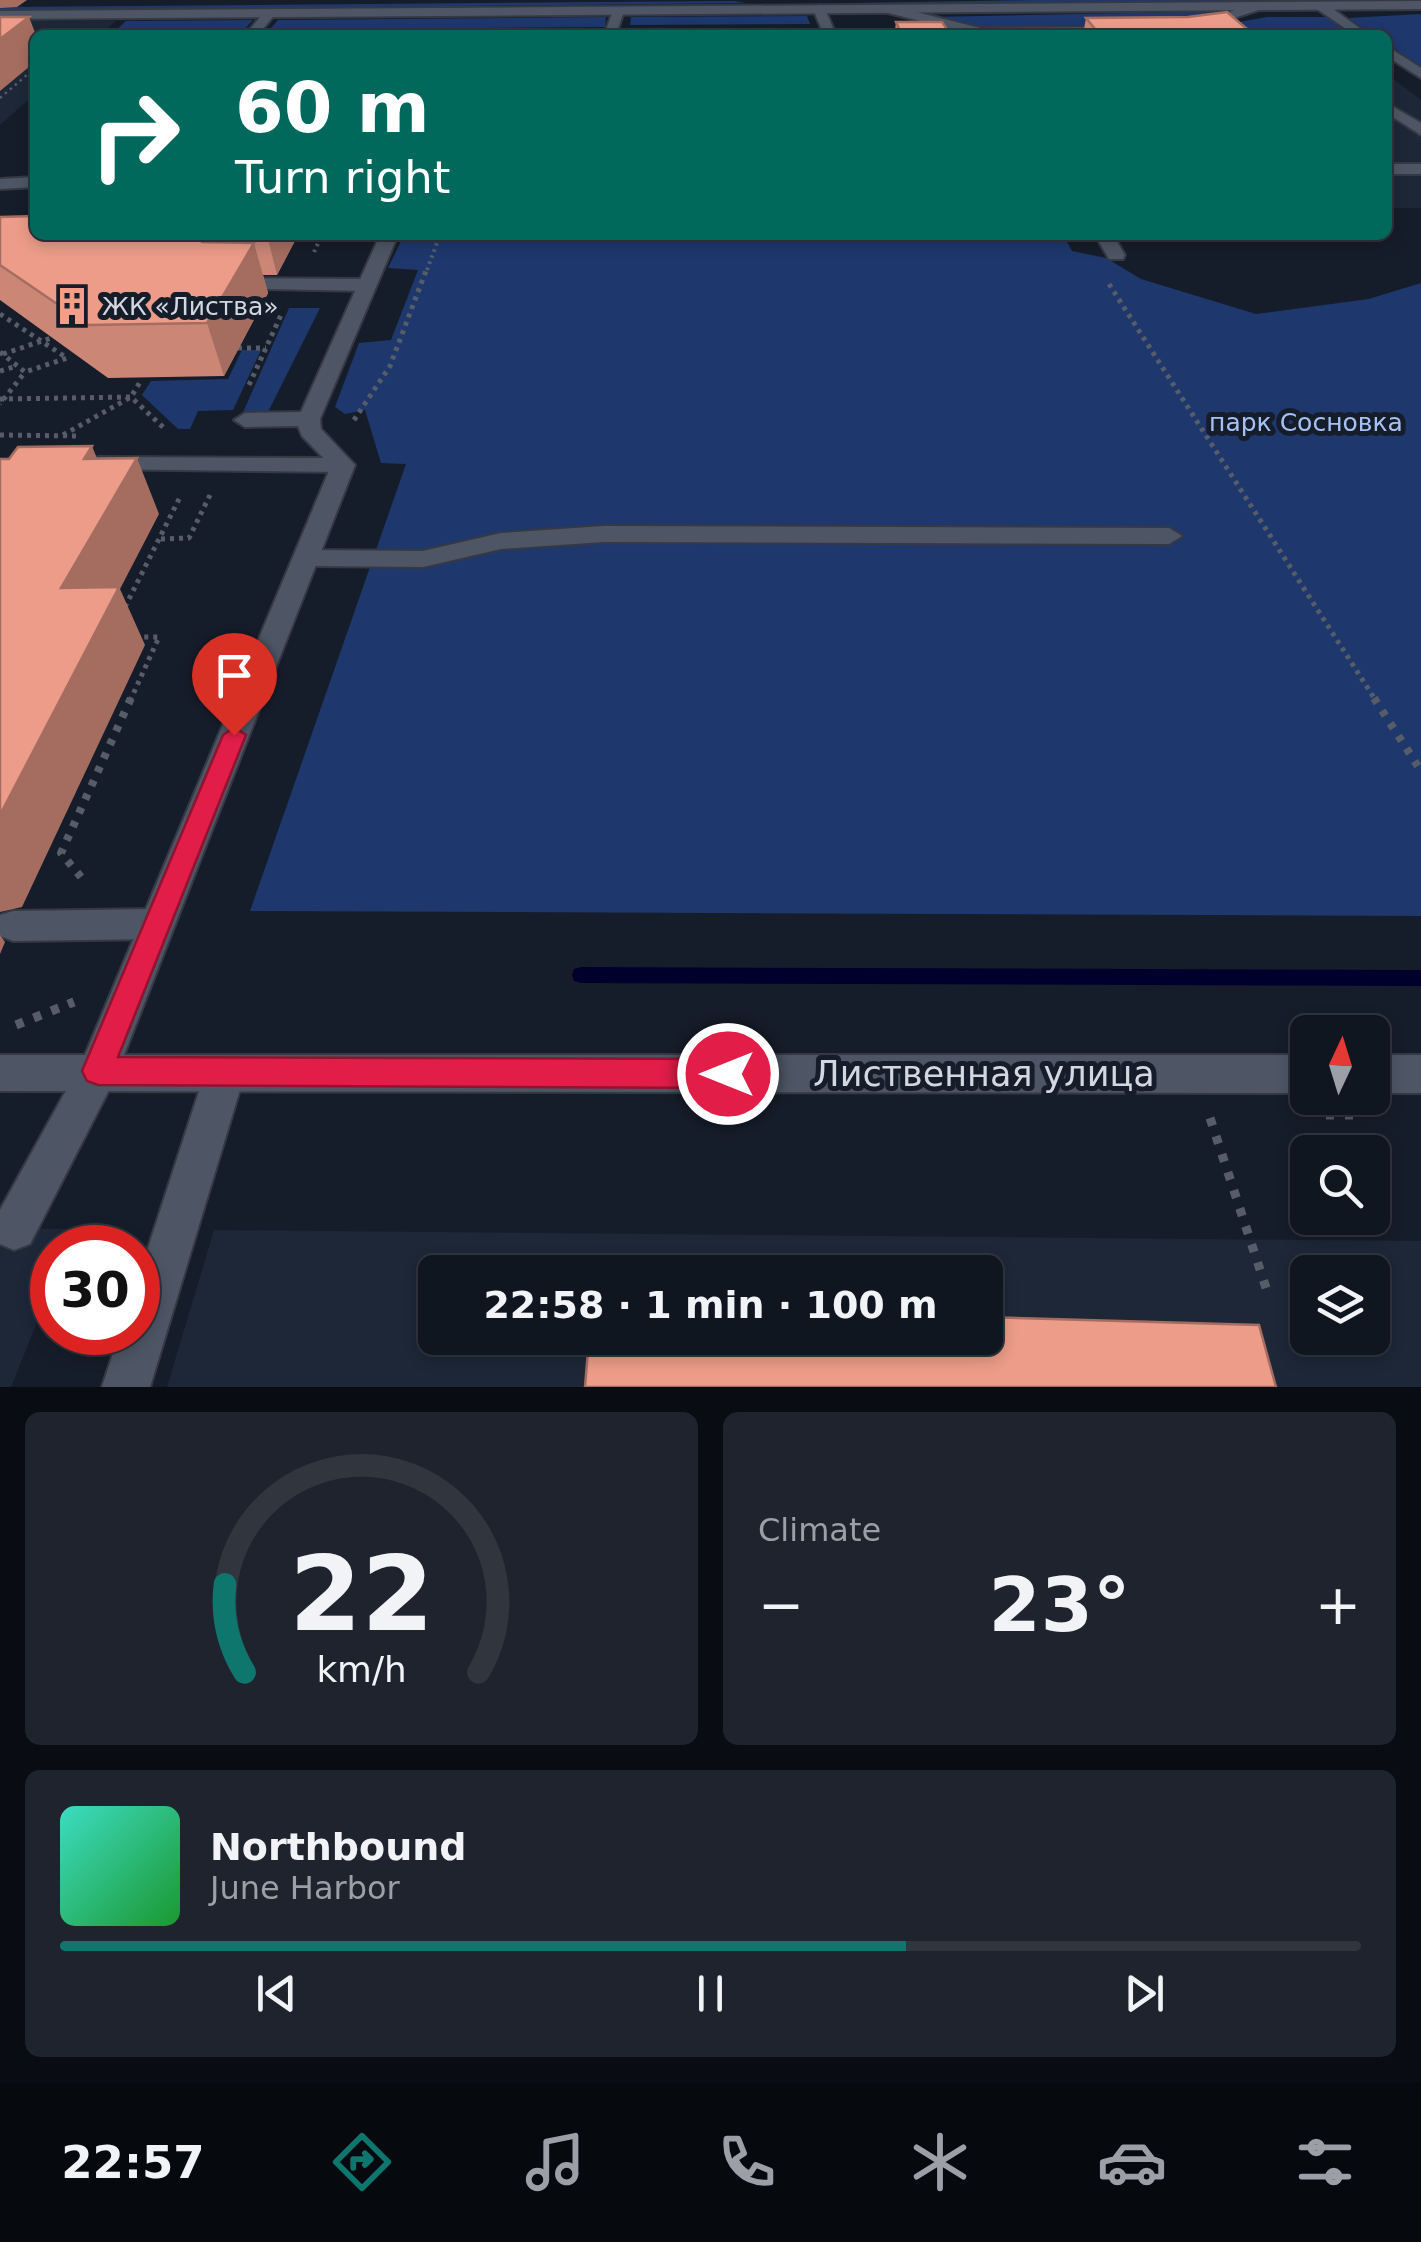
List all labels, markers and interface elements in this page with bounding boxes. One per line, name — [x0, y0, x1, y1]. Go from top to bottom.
text: 60 m — [235, 67, 430, 149]
icon: right — [70, 70, 200, 200]
text: Turn right — [235, 151, 450, 204]
building icon: ЖК «Листва» — [51, 285, 93, 327]
place label: ЖК «Листва» — [102, 292, 279, 321]
park label: парк Сосновка — [1209, 408, 1403, 437]
pin — [192, 633, 277, 736]
icon: arrive — [207, 648, 262, 703]
north arrow — [1290, 1015, 1390, 1115]
map controls — [1290, 1015, 1390, 1355]
position arrow — [676, 1022, 780, 1126]
street label: Лиственная улица — [813, 1054, 1155, 1094]
button: search — [1290, 1135, 1390, 1235]
speed limit sign: 30 — [30, 1225, 160, 1355]
button: layers — [1290, 1255, 1390, 1355]
text: 22:58 · 1 min · 100 m — [483, 1283, 938, 1327]
text: Climate — [758, 1511, 881, 1549]
text: 22 — [289, 1533, 434, 1655]
text: 23° — [989, 1561, 1130, 1649]
text: − — [758, 1573, 804, 1637]
text: + — [1315, 1573, 1361, 1637]
text: km/h — [316, 1649, 407, 1690]
text: Northbound — [210, 1825, 466, 1869]
text: June Harbor — [210, 1869, 400, 1907]
icon: previous — [249, 1966, 304, 2021]
icon: pause — [683, 1966, 738, 2021]
icon: next — [1117, 1966, 1172, 2021]
icon: directions — [327, 2127, 397, 2197]
icon: music — [520, 2127, 590, 2197]
icon: phone — [712, 2127, 782, 2197]
icon: climate — [905, 2127, 975, 2197]
icon: car — [1097, 2127, 1167, 2197]
icon: filters — [1290, 2127, 1360, 2197]
text: 22:57 — [61, 2136, 205, 2189]

